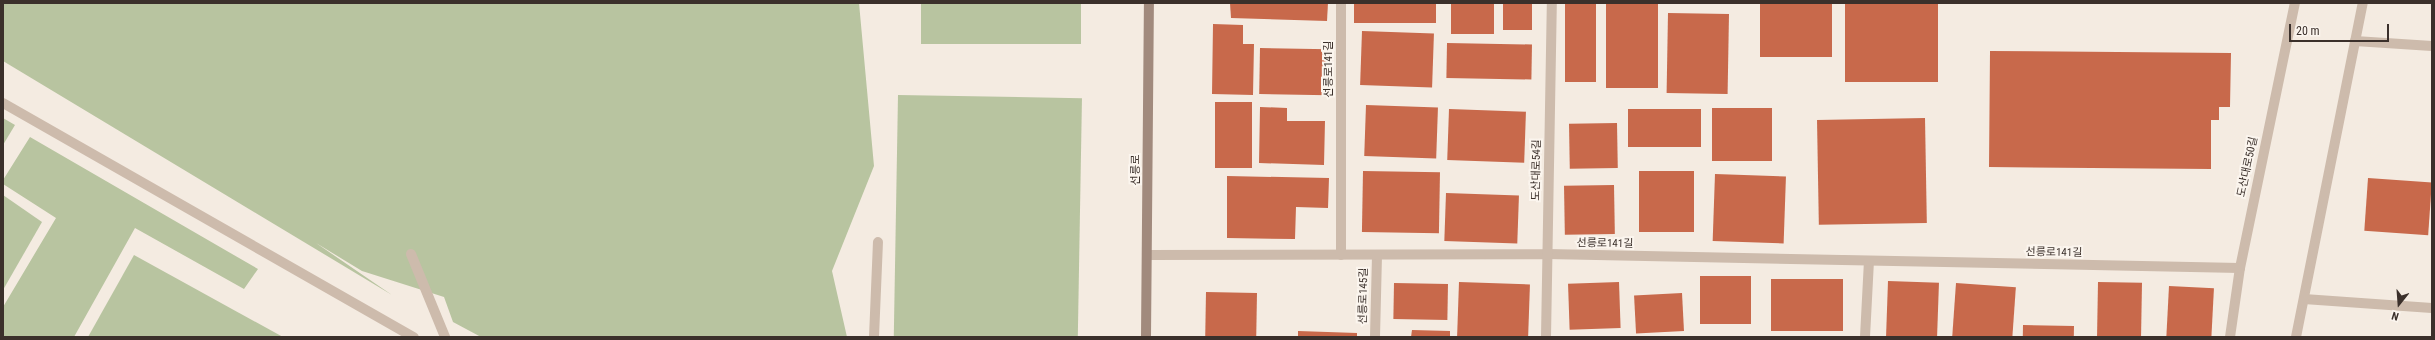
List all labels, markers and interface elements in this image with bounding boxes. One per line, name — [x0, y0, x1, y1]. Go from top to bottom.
scale bar — [2291, 16, 2391, 42]
text: 20 m — [2296, 24, 2320, 38]
street label: 선릉로141길 — [1322, 41, 1336, 97]
street label: 도산대로50길 — [2235, 136, 2261, 198]
street label: 도산대로54길 — [1530, 139, 1544, 201]
street label: 선릉로 — [1129, 155, 1143, 185]
street label: 선릉로141길 — [1577, 237, 1633, 251]
street label: 선릉로141길 — [2026, 246, 2082, 260]
street label: 선릉로145길 — [1357, 268, 1371, 324]
north arrow — [2379, 284, 2419, 324]
text: N — [2390, 309, 2400, 323]

